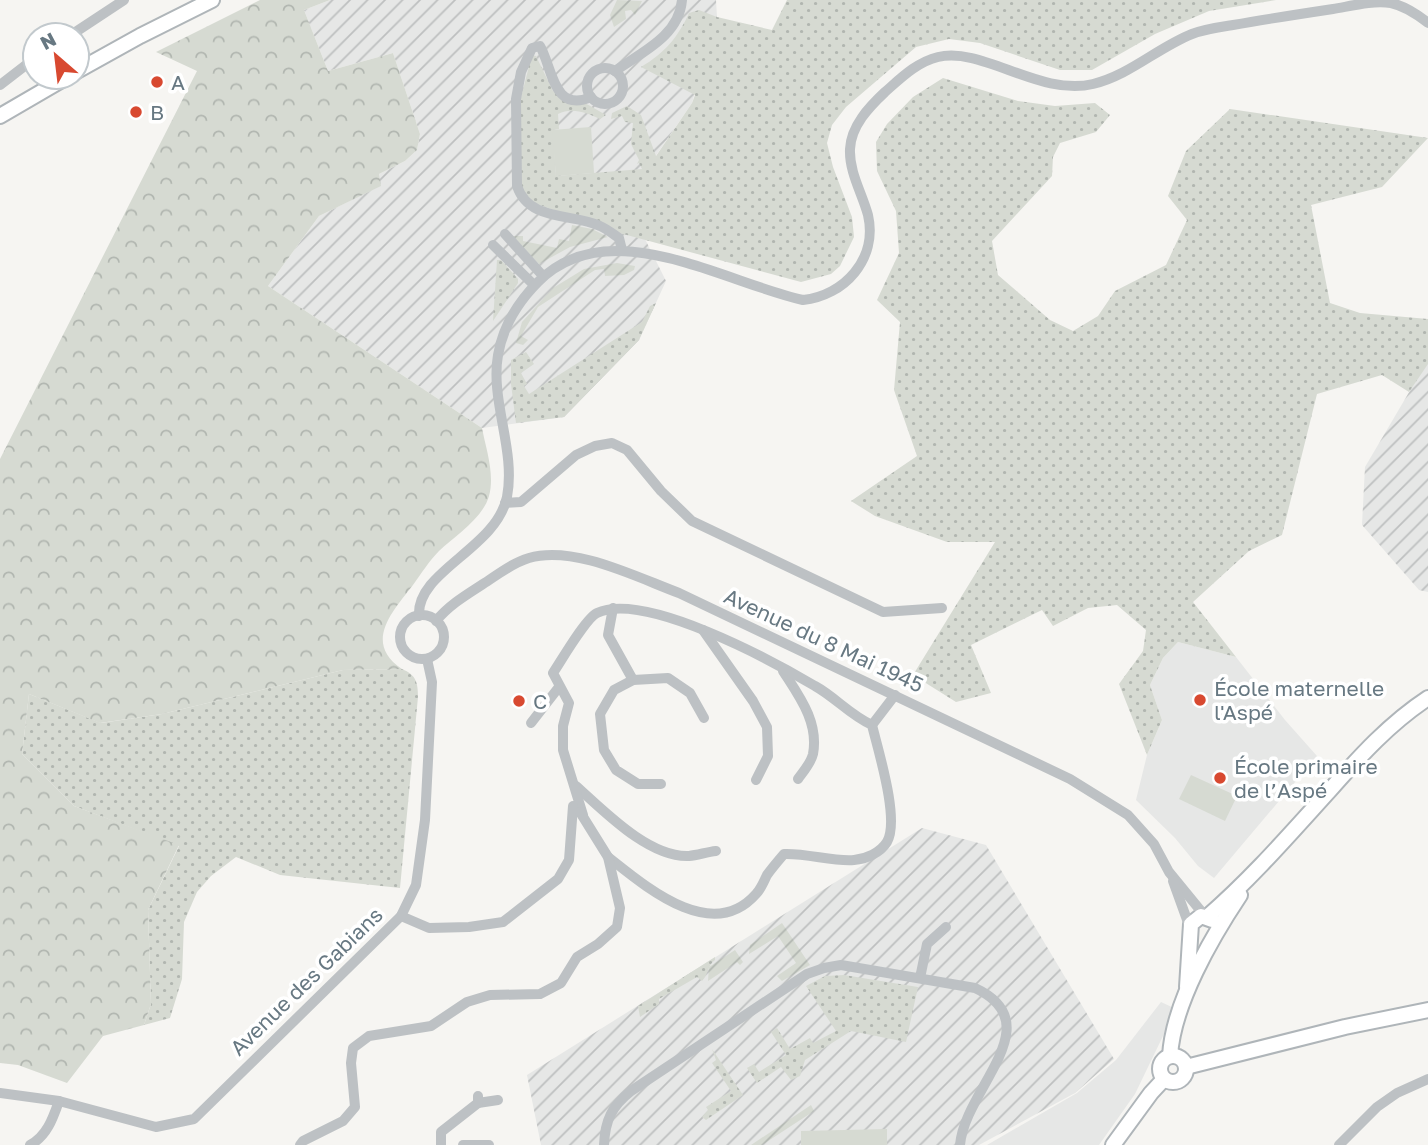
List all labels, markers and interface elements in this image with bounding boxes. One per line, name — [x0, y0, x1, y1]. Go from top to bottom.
north arrow — [21, 21, 91, 91]
text: N — [36, 27, 60, 54]
place label: A — [171, 69, 185, 95]
marker: A — [149, 74, 165, 90]
place label: B — [150, 99, 164, 125]
marker: B — [128, 104, 144, 120]
street label: Avenue du 8 Mai 1945 — [720, 582, 928, 698]
place label: École maternelle l'Aspé — [1214, 675, 1384, 725]
place label: C — [533, 688, 547, 714]
marker: École maternelle l'Aspé — [1192, 692, 1208, 708]
marker: C — [511, 693, 527, 709]
place label: École primaire de l’Aspé — [1234, 753, 1378, 803]
marker: École primaire de l’Aspé — [1212, 770, 1228, 786]
street label: Avenue des Gabians — [224, 901, 388, 1061]

